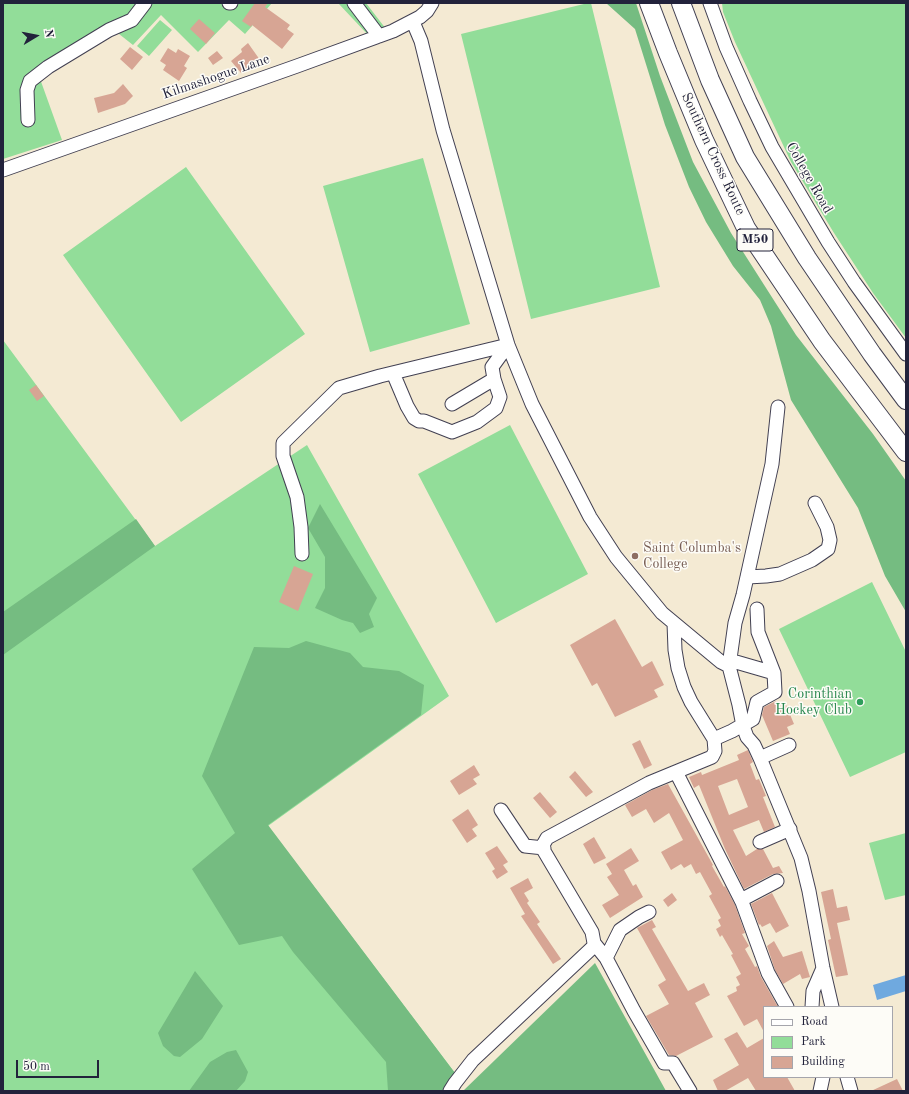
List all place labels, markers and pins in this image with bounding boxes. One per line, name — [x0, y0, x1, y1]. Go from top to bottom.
place label: Saint Columba's College — [643, 540, 741, 572]
marker: Saint Columba's College — [630, 551, 640, 561]
place label: Corinthian Hockey Club — [775, 686, 852, 718]
marker: Corinthian Hockey Club — [855, 697, 865, 707]

